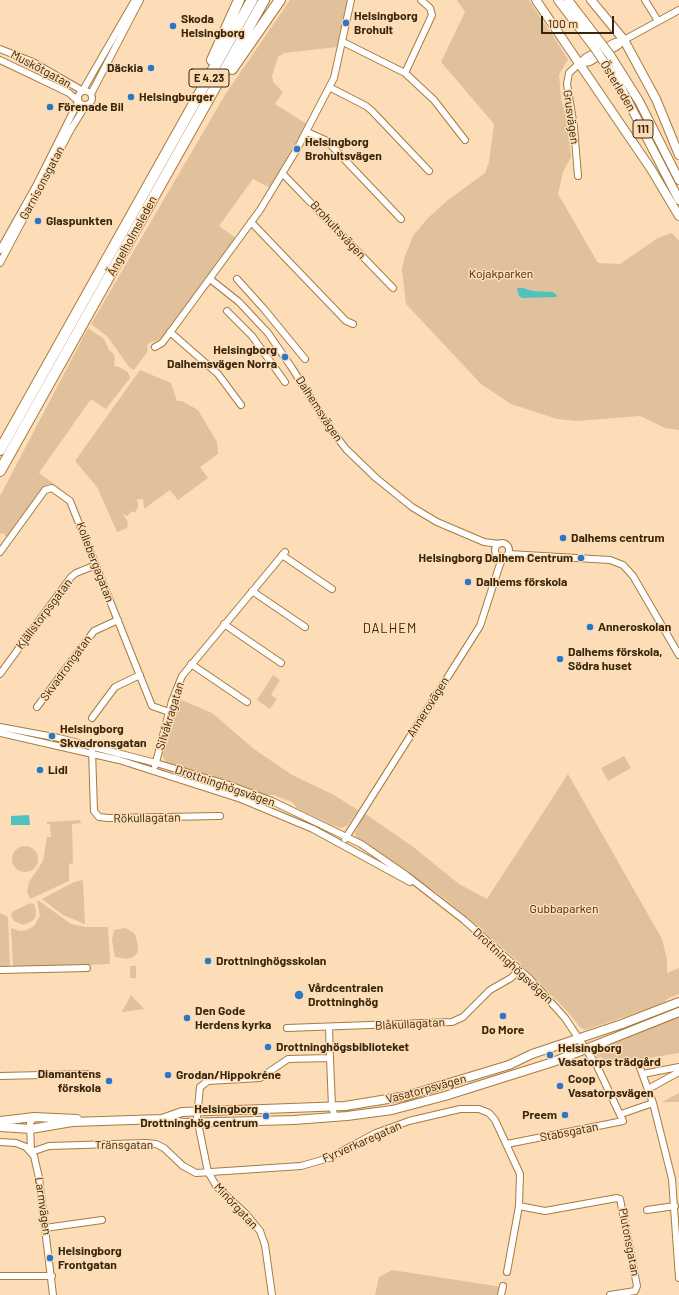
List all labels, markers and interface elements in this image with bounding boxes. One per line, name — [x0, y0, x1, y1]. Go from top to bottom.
scale bar — [543, 8, 616, 34]
place label: Helsingborg Brohult — [354, 9, 418, 37]
place label: Skoda Helsingborg — [181, 12, 245, 40]
text: 100 m — [548, 16, 578, 30]
marker: Helsingborg Brohult — [341, 18, 351, 28]
marker: Skoda Helsingborg — [168, 21, 178, 31]
street label: Muskötgatan — [8, 47, 74, 91]
street label: Österleden — [597, 58, 639, 114]
place label: Däckia — [107, 61, 143, 75]
marker: Däckia — [146, 63, 156, 73]
road number: E 4.23 — [189, 69, 229, 87]
street label: Grusvägen — [560, 89, 582, 145]
place label: Helsingburger — [139, 90, 214, 104]
marker: Helsingburger — [126, 92, 136, 102]
place label: Förenade Bil — [58, 100, 124, 114]
marker: Förenade Bil — [45, 102, 55, 112]
road number: 111 — [633, 120, 653, 138]
place label: Helsingborg Brohultsvägen — [305, 135, 382, 163]
street label: Garnisonsgatan — [17, 144, 67, 222]
marker: Helsingborg Brohultsvägen — [292, 144, 302, 154]
street label: Ängelholmsleden — [104, 193, 160, 279]
street label: Brohultsvägen — [307, 198, 369, 262]
place label: Glaspunkten — [46, 214, 113, 228]
marker: Glaspunkten — [33, 216, 43, 226]
park label: Kojakparken — [469, 267, 533, 281]
place label: Helsingborg Dalhemsvägen Norra — [167, 343, 277, 371]
marker: Helsingborg Dalhemsvägen Norra — [280, 352, 290, 362]
street label: Dalhemsvägen — [292, 373, 346, 445]
street label: Kollebergagatan — [73, 520, 117, 604]
place label: Dalhems centrum — [571, 531, 664, 545]
marker: Dalhems centrum — [558, 533, 568, 543]
place label: Helsingborg Dalhem Centrum — [419, 551, 573, 565]
marker: Helsingborg Dalhem Centrum — [576, 553, 586, 563]
place label: Dalhems förskola — [476, 575, 567, 589]
street label: Kjällstorpsgatan — [13, 576, 75, 652]
marker: Dalhems förskola — [463, 577, 473, 587]
place label: Anneroskolan — [598, 620, 671, 634]
district label: DALHEM — [363, 621, 417, 637]
marker: Anneroskolan — [585, 622, 595, 632]
street label: Skvadrongatan — [37, 632, 95, 704]
place label: Dalhems förskola, Södra huset — [568, 645, 663, 673]
marker: Dalhems förskola, Södra huset — [555, 654, 565, 664]
street label: Annerovägen — [404, 674, 452, 740]
street label: Silvåkragatan — [153, 680, 187, 752]
place label: Helsingborg Skvadronsgatan — [60, 722, 147, 750]
marker: Helsingborg Skvadronsgatan — [47, 731, 57, 741]
street label: Drottninghögsvägen — [173, 762, 277, 810]
place label: Lidl — [48, 763, 68, 777]
marker: Lidl — [35, 765, 45, 775]
street label: Rökullagatan — [113, 810, 181, 826]
park label: Gubbaparken — [530, 902, 598, 916]
street label: Drottninghögsvägen — [470, 925, 556, 1007]
place label: Drottninghögsskolan — [216, 954, 326, 968]
marker: Drottninghögsskolan — [203, 956, 213, 966]
place label: Vårdcentralen Drottninghög — [308, 981, 383, 1009]
marker: Vårdcentralen Drottninghög — [293, 989, 305, 1001]
place label: Den Gode Herdens kyrka — [195, 1004, 271, 1032]
marker: Do More — [498, 1011, 508, 1021]
marker: Den Gode Herdens kyrka — [182, 1013, 192, 1023]
street label: Blåkullagatan — [375, 1015, 445, 1033]
place label: Do More — [482, 1023, 524, 1037]
place label: Drottninghögsbiblioteket — [276, 1040, 409, 1054]
place label: Helsingborg Vasatorps trädgård — [558, 1041, 661, 1069]
marker: Drottninghögsbiblioteket — [263, 1042, 273, 1052]
marker: Helsingborg Vasatorps trädgård — [545, 1050, 555, 1060]
place label: Diamantens förskola — [38, 1067, 101, 1095]
place label: Grodan/Hippokréne — [176, 1068, 281, 1082]
marker: Grodan/Hippokréne — [163, 1070, 173, 1080]
street label: Vasatorpsvägen — [384, 1071, 468, 1107]
place label: Coop Vasatorpsvägen — [568, 1072, 654, 1100]
marker: Diamantens förskola — [104, 1076, 114, 1086]
marker: Coop Vasatorpsvägen — [555, 1081, 565, 1091]
place label: Helsingborg Drottninghög centrum — [140, 1102, 258, 1130]
place label: Preem — [522, 1108, 557, 1122]
marker: Preem — [560, 1110, 570, 1120]
marker: Helsingborg Drottninghög centrum — [261, 1111, 271, 1121]
street label: Fyrverkaregatan — [320, 1118, 404, 1166]
street label: Stabsgatan — [539, 1119, 599, 1145]
street label: Tränsgatan — [95, 1138, 153, 1152]
street label: Larmvägen — [32, 1176, 54, 1236]
street label: Minörgatan — [211, 1180, 261, 1232]
street label: Plutonsgatan — [615, 1207, 643, 1277]
place label: Helsingborg Frontgatan — [58, 1244, 122, 1272]
marker: Helsingborg Frontgatan — [45, 1253, 55, 1263]

